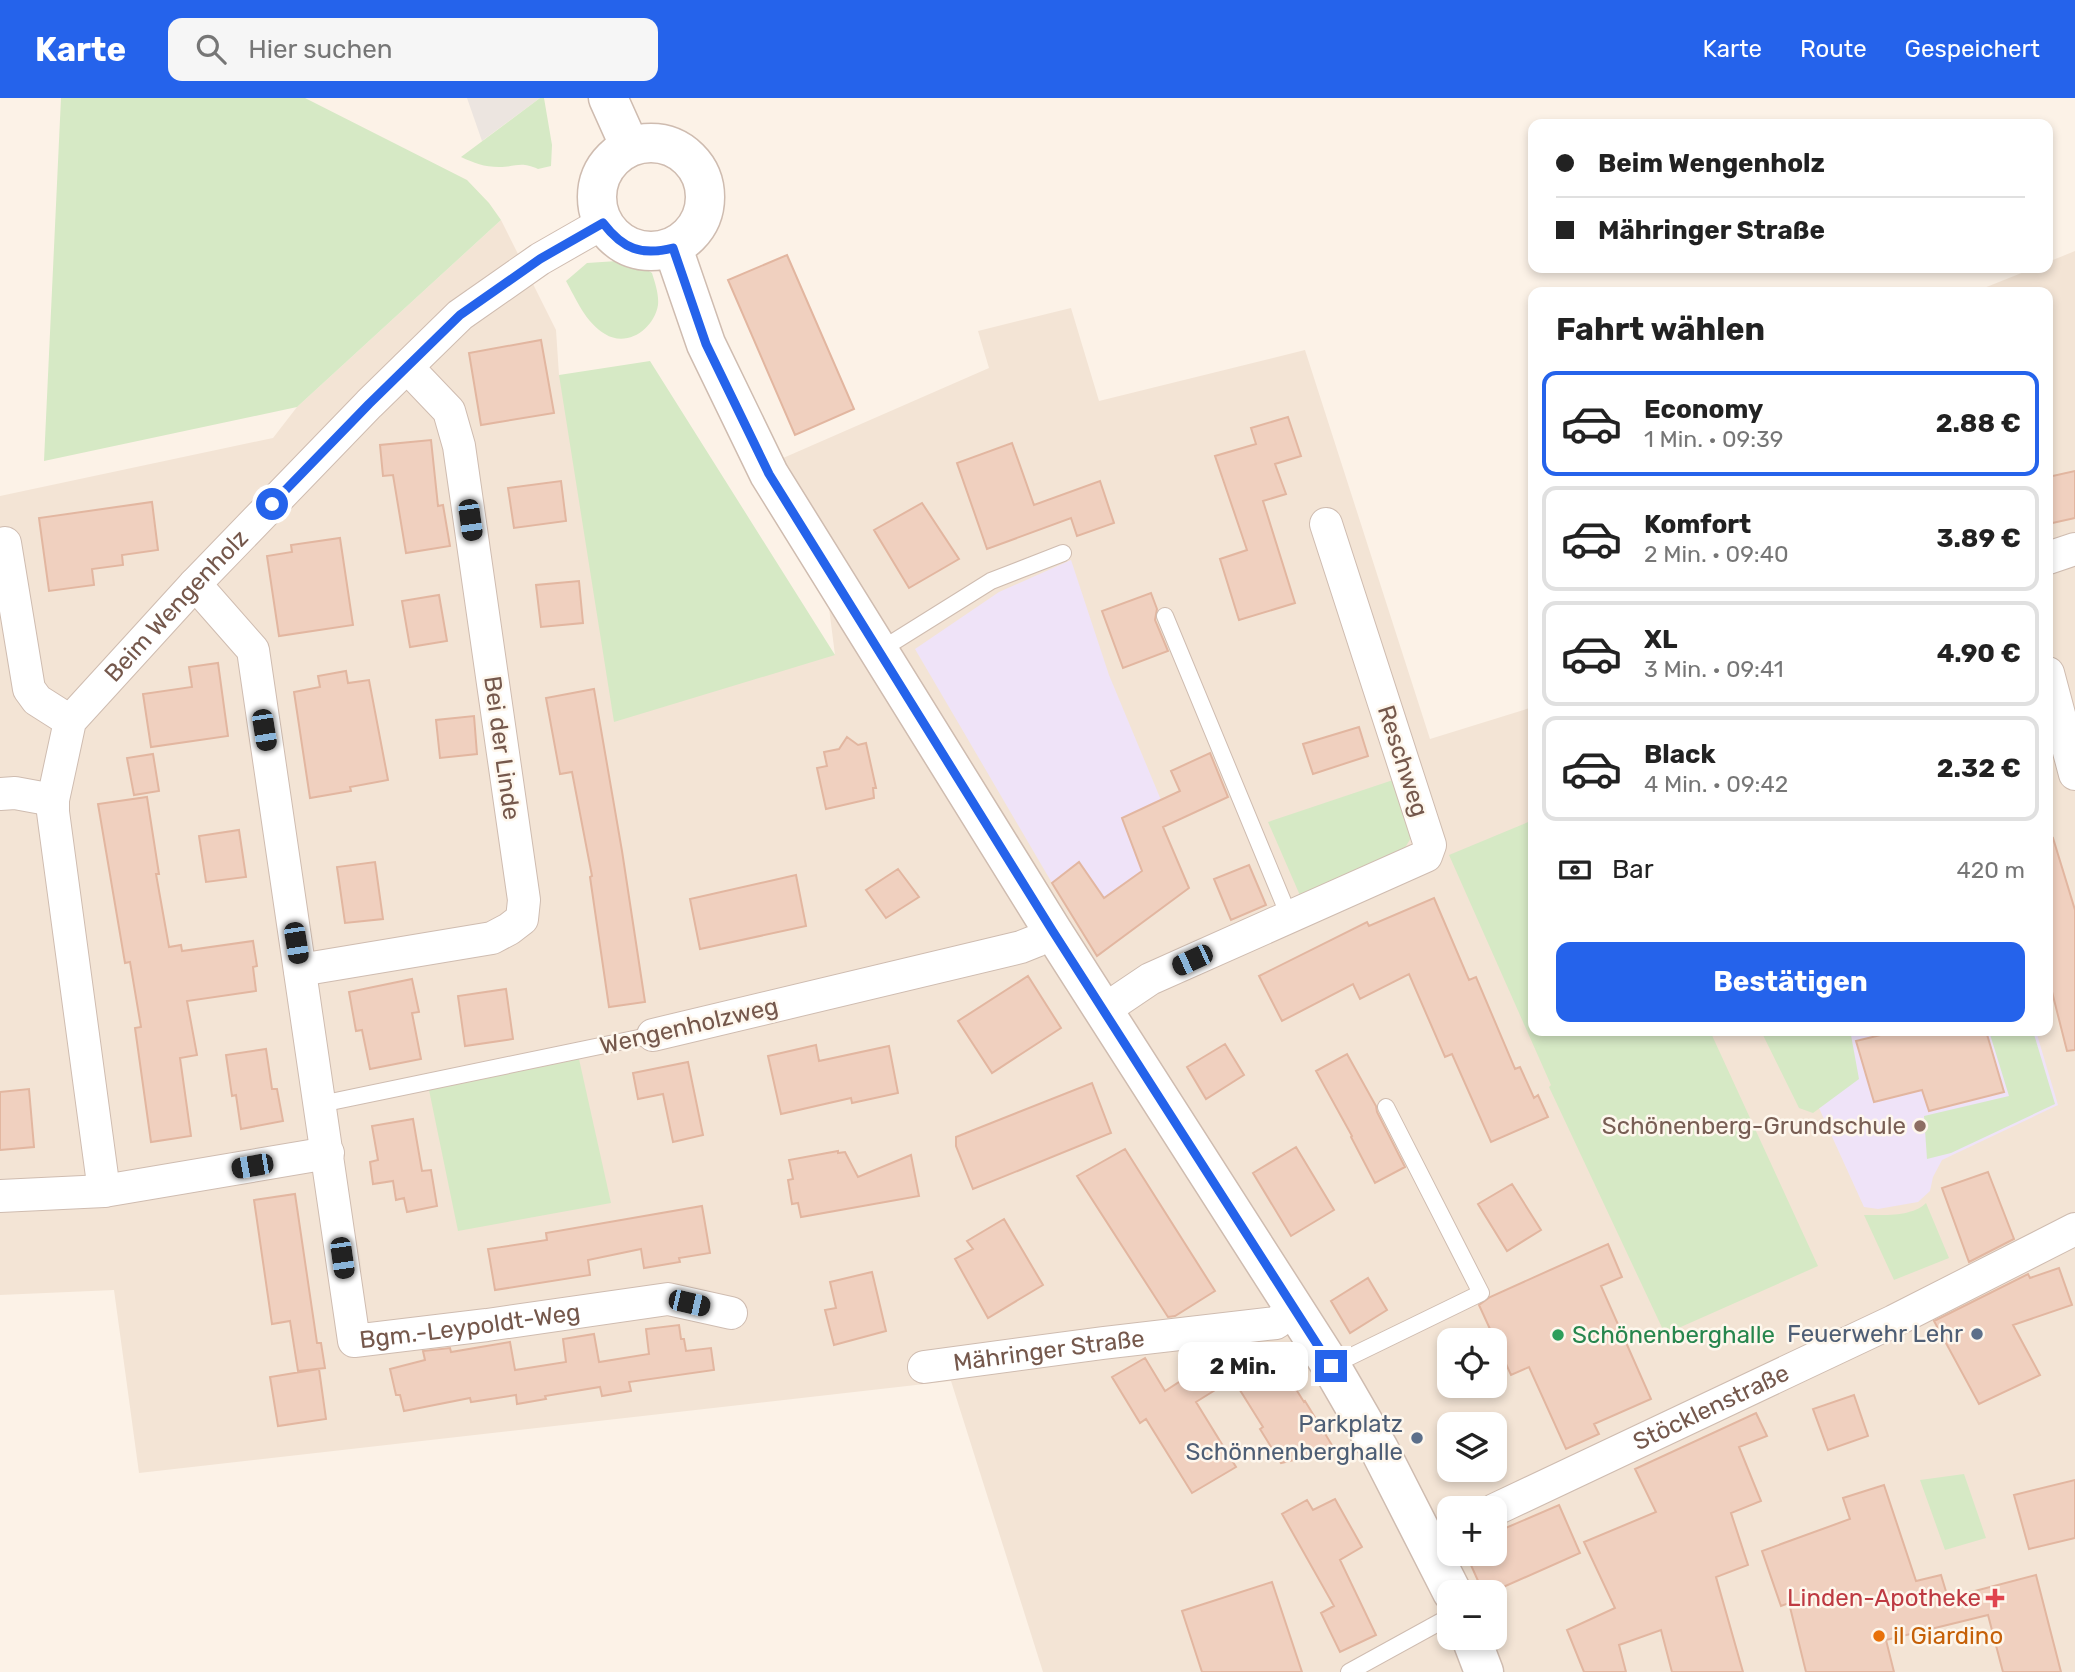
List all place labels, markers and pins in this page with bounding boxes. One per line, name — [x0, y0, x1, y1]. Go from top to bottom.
place label: Schönenberg-Grundschule — [1602, 1112, 1906, 1140]
marker: Schönenberg-Grundschule — [1912, 1118, 1928, 1134]
place label: Feuerwehr Lehr — [1787, 1320, 1963, 1348]
place label: Schönenberghalle — [1572, 1321, 1775, 1349]
marker: Feuerwehr Lehr — [1969, 1326, 1985, 1342]
marker: Schönenberghalle — [1550, 1327, 1566, 1343]
place label: Parkplatz Schönnenberghalle — [1185, 1410, 1403, 1466]
marker: Parkplatz Schönnenberghalle — [1409, 1430, 1425, 1446]
place label: Linden-Apotheke — [1787, 1584, 1981, 1612]
marker: Linden-Apotheke — [1987, 1590, 2003, 1606]
place label: il Giardino — [1893, 1622, 2003, 1650]
marker: il Giardino — [1871, 1628, 1887, 1644]

